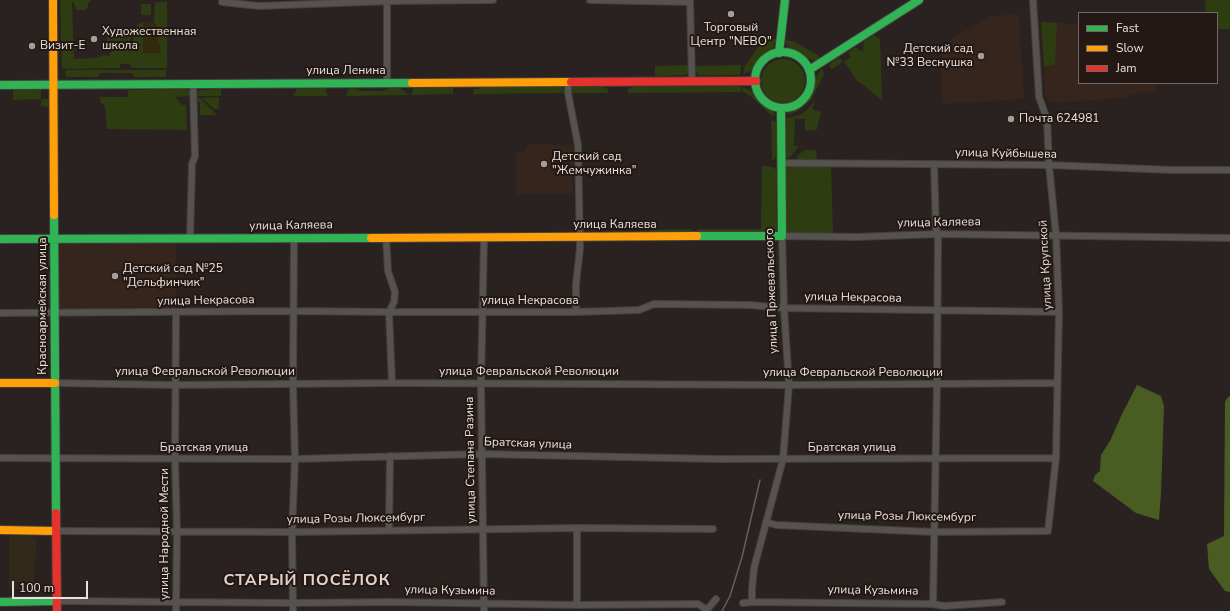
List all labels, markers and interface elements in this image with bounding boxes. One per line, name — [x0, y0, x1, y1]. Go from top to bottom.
marker: Торговый Центр "NEBO" — [726, 9, 736, 19]
legend — [1078, 12, 1218, 84]
text: Fast — [1116, 20, 1139, 36]
place label: Торговый Центр "NEBO" — [690, 21, 772, 49]
place label: Художественная школа — [102, 25, 197, 53]
marker: Художественная школа — [89, 34, 99, 44]
place label: Визит-Е — [40, 39, 86, 53]
text: Slow — [1116, 40, 1144, 56]
marker: Визит-Е — [27, 41, 37, 51]
place label: Детский сад №33 Веснушка — [887, 42, 973, 70]
marker: Детский сад №33 Веснушка — [976, 51, 986, 61]
text: Jam — [1116, 60, 1137, 76]
street label: улица Ленина — [306, 64, 386, 78]
place label: Почта 624981 — [1019, 112, 1100, 126]
marker: Почта 624981 — [1006, 114, 1016, 124]
street label: улица Куйбышева — [955, 146, 1057, 162]
place label: Детский сад "Жемчужинка" — [552, 150, 636, 178]
marker: Детский сад "Жемчужинка" — [539, 159, 549, 169]
street label: улица Каляева — [897, 215, 981, 231]
street label: улица Каляева — [249, 218, 333, 234]
street label: улица Каляева — [573, 218, 657, 232]
street label: улица Крупской — [1036, 220, 1056, 310]
street label: улица Пржевальского — [763, 228, 781, 354]
street label: Красноармейская улица — [36, 237, 50, 375]
place label: Детский сад №25 "Дельфинчик" — [123, 262, 223, 290]
marker: Детский сад №25 "Дельфинчик" — [110, 271, 120, 281]
street label: улица Некрасова — [804, 290, 902, 306]
street label: улица Некрасова — [157, 293, 255, 309]
street label: улица Некрасова — [481, 294, 579, 308]
street label: улица Февральской Революции — [115, 365, 295, 379]
street label: улица Февральской Революции — [439, 365, 619, 379]
street label: улица Февральской Революции — [763, 366, 943, 380]
street label: улица Степана Разина — [463, 396, 479, 524]
street label: Братская улица — [484, 435, 572, 453]
street label: Братская улица — [160, 441, 248, 455]
street label: Братская улица — [808, 441, 896, 455]
street label: улица Народной Мести — [158, 468, 172, 600]
street label: улица Розы Люксембург — [838, 509, 976, 525]
street label: улица Розы Люксембург — [287, 511, 425, 527]
district label: СТАРЫЙ ПОСЁЛОК — [224, 571, 390, 591]
scale bar — [14, 573, 90, 599]
text: 100 m — [19, 580, 54, 596]
street label: улица Кузьмина — [404, 583, 496, 599]
street label: улица Кузьмина — [827, 583, 919, 599]

